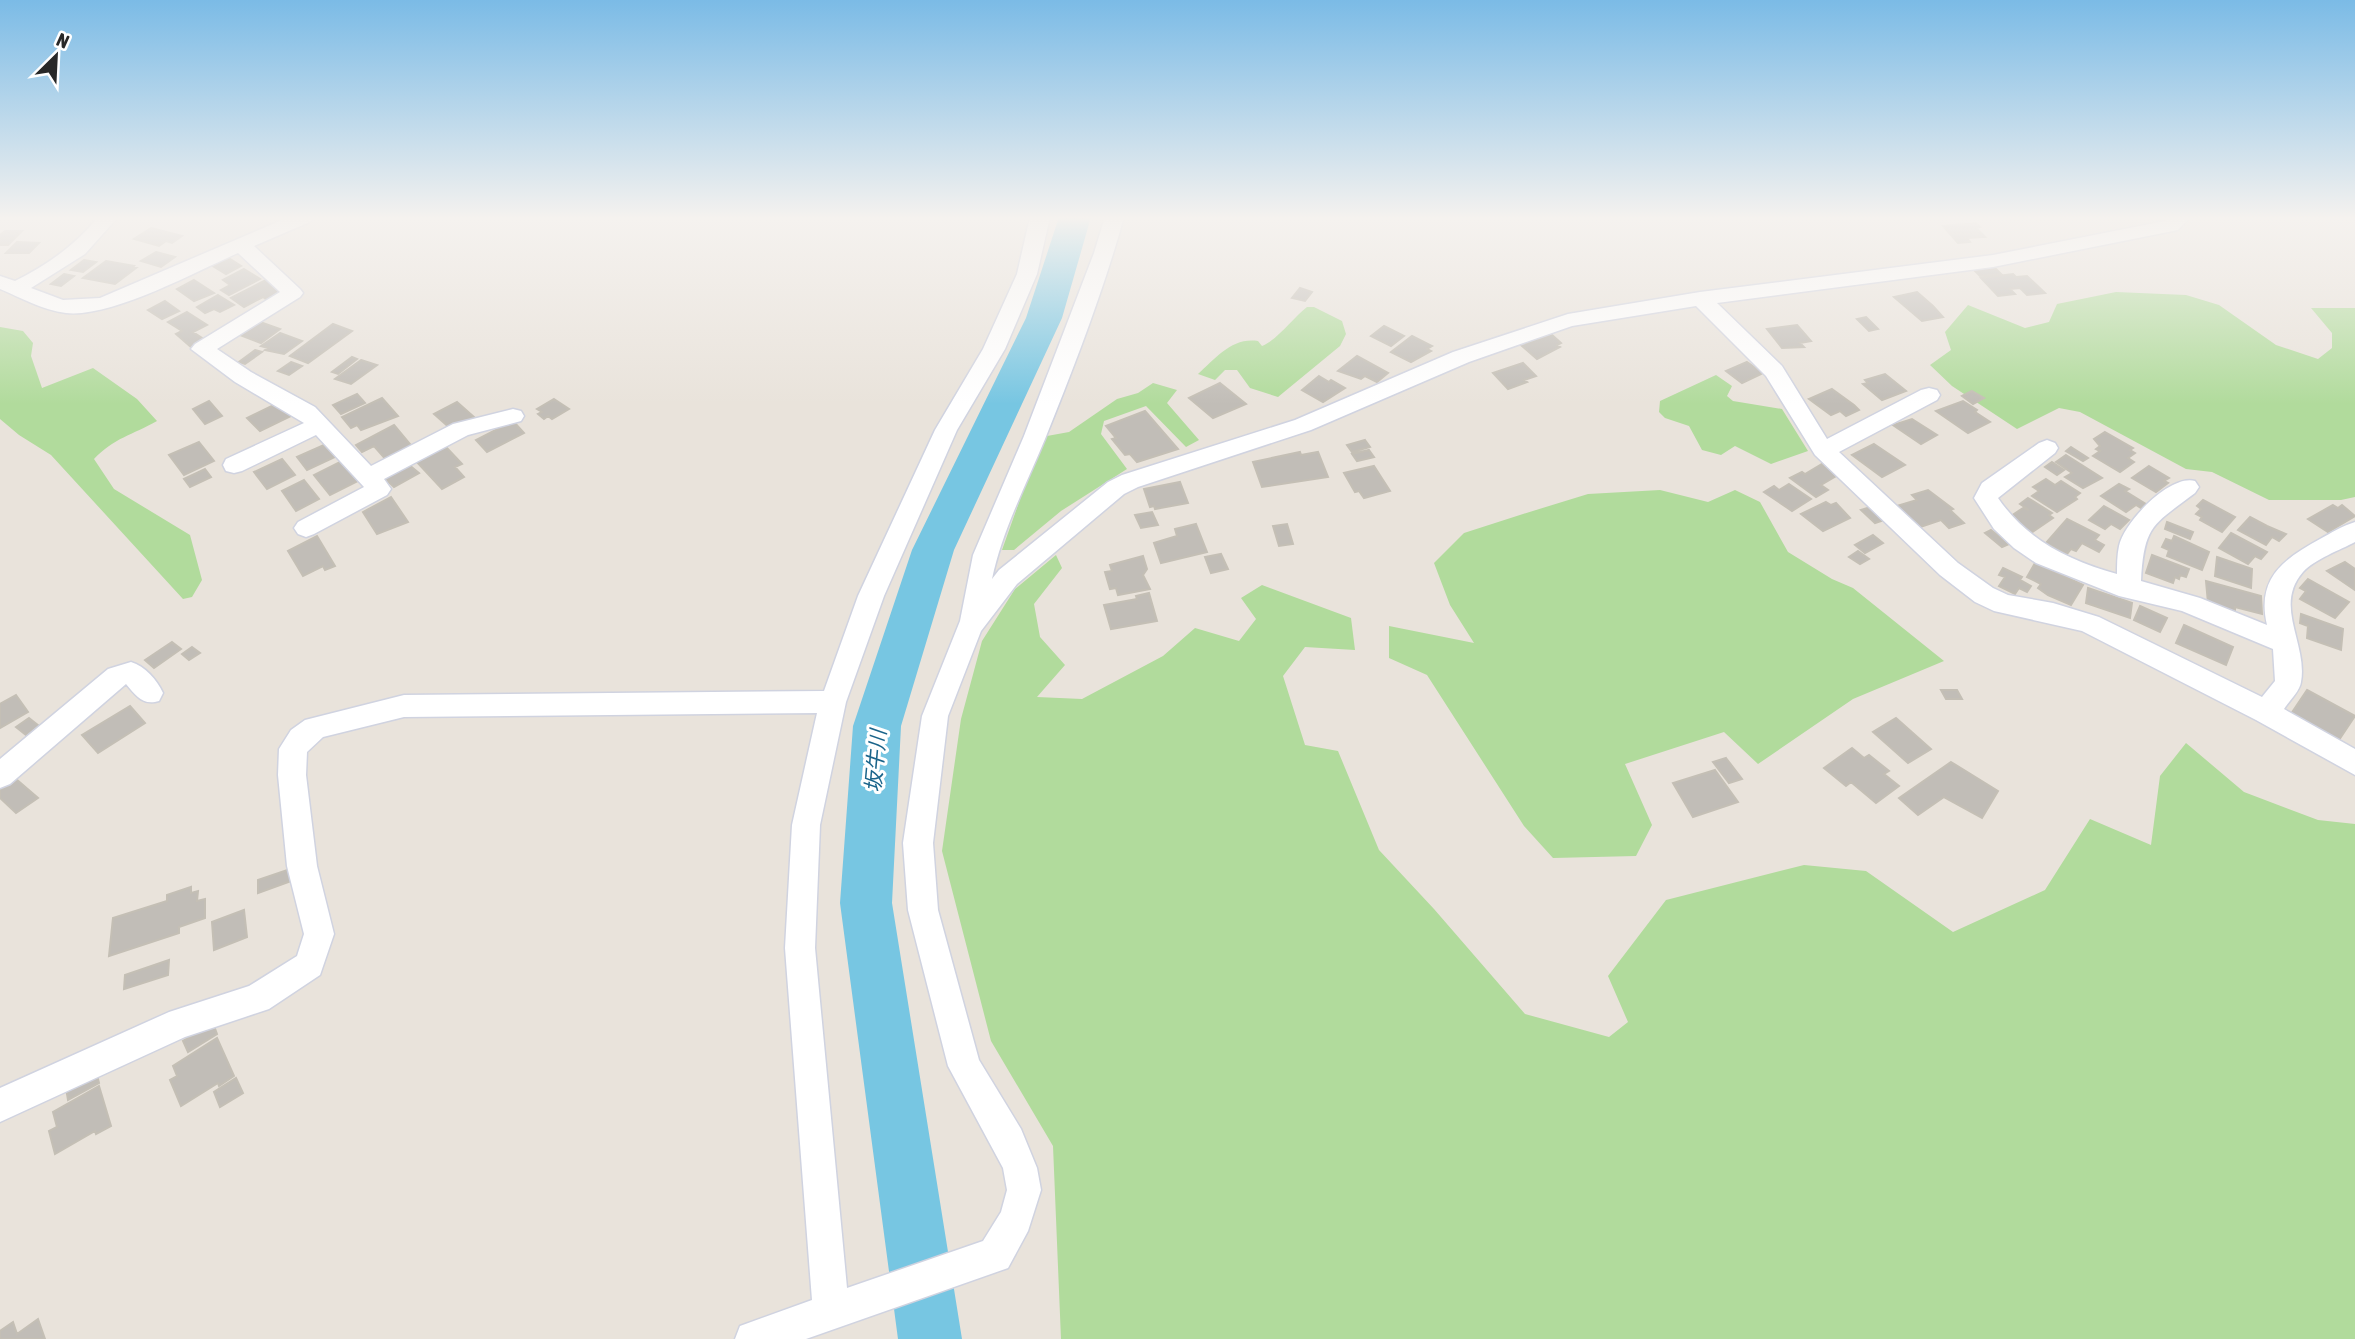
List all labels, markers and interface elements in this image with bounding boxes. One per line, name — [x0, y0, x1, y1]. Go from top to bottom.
north arrow — [21, 21, 91, 91]
text: N — [53, 28, 73, 53]
water label: 坂牛川 — [860, 726, 890, 793]

